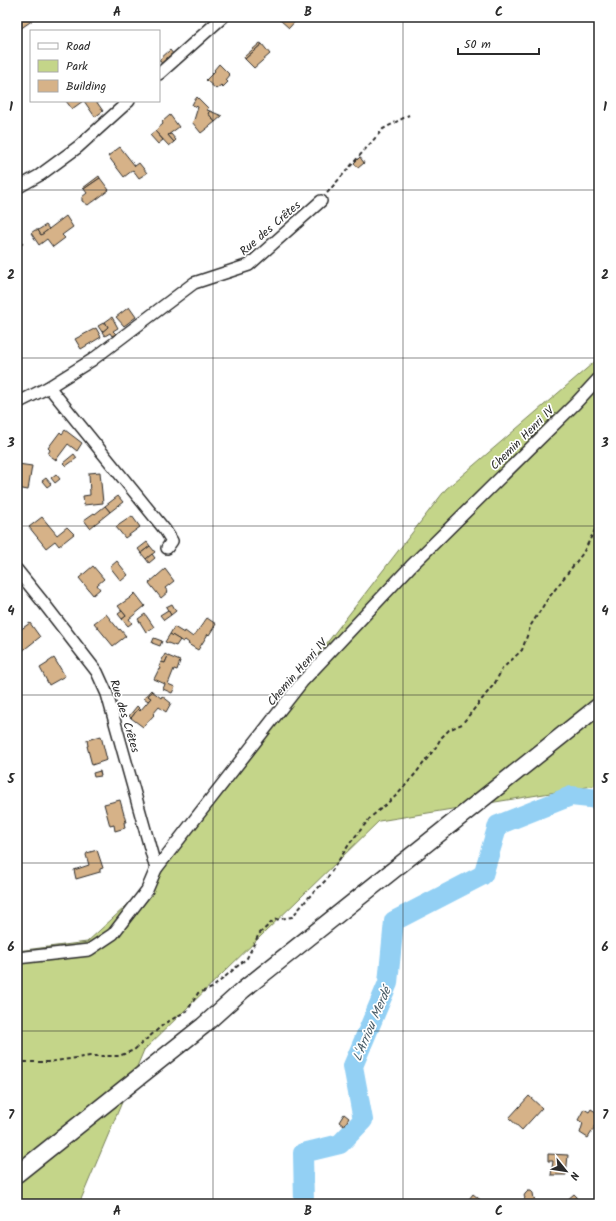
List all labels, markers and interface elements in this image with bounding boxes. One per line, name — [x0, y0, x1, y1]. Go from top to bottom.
text: A — [113, 2, 121, 23]
text: B — [304, 2, 312, 23]
text: C — [495, 2, 503, 23]
legend — [30, 30, 160, 102]
scale bar — [458, 30, 539, 56]
text: 50 m — [464, 35, 491, 54]
text: Road — [66, 37, 91, 56]
text: Park — [66, 57, 88, 76]
text: Building — [66, 77, 106, 96]
text: 1 — [9, 97, 13, 118]
text: 1 — [603, 97, 607, 118]
street label: Rue des Crêtes — [235, 196, 305, 260]
text: 2 — [7, 265, 15, 286]
text: 2 — [601, 265, 609, 286]
street label: Chemin Henri IV — [486, 401, 560, 475]
text: 3 — [6, 433, 15, 454]
text: 3 — [600, 433, 609, 454]
text: 4 — [7, 601, 15, 622]
text: 4 — [601, 601, 609, 622]
street label: Chemin Henri IV — [263, 633, 333, 710]
street label: Rue des Crêtes — [104, 677, 145, 755]
text: 5 — [7, 769, 16, 790]
text: 5 — [601, 769, 610, 790]
text: 6 — [7, 937, 15, 958]
text: 6 — [601, 937, 609, 958]
water label: L'Arriou Merdé — [347, 981, 399, 1065]
text: 7 — [8, 1105, 15, 1126]
text: 7 — [602, 1105, 609, 1126]
north arrow — [546, 1151, 586, 1191]
text: N — [564, 1168, 583, 1183]
text: A — [113, 1201, 121, 1221]
text: B — [304, 1201, 312, 1221]
text: C — [495, 1201, 503, 1221]

